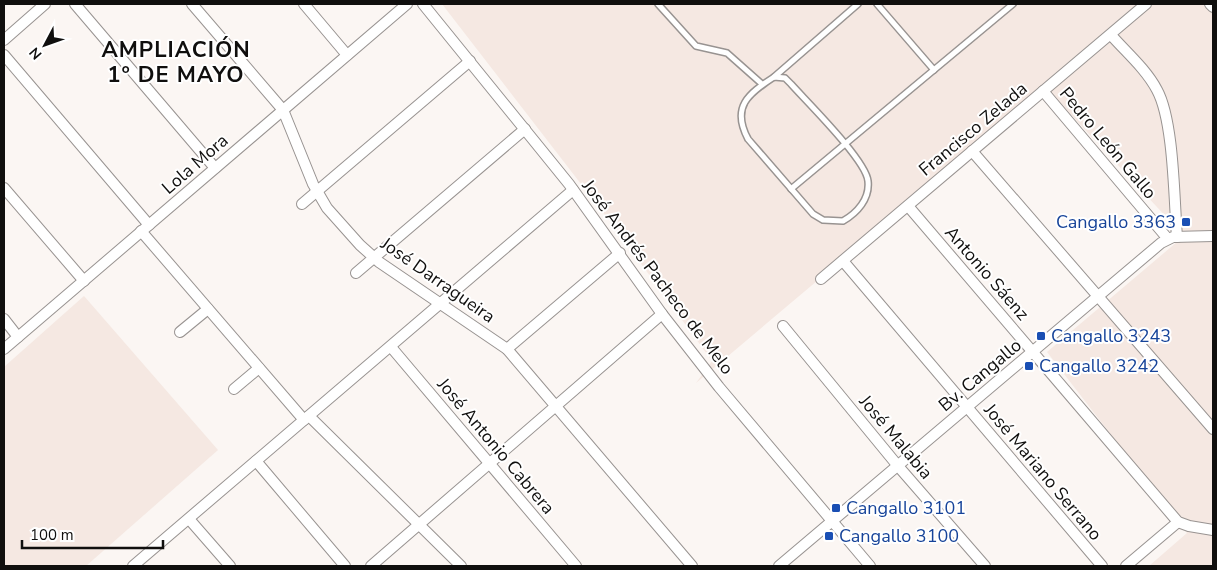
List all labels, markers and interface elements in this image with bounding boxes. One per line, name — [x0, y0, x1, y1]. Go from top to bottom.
north arrow — [20, 20, 70, 70]
district label: AMPLIACIÓN 1° DE MAYO — [101, 35, 251, 90]
text: N — [25, 43, 46, 63]
street label: Francisco Zelada — [914, 77, 1032, 181]
street label: Pedro León Gallo — [1054, 82, 1162, 204]
street label: Lola Mora — [157, 129, 233, 199]
street label: José Andrés Pacheco de Melo — [576, 174, 739, 379]
place label: Cangallo 3363 — [1056, 210, 1176, 234]
marker: Cangallo 3363 — [1180, 216, 1192, 228]
street label: Antonio Sáenz — [939, 221, 1035, 325]
street label: José Darragueira — [375, 231, 500, 328]
place label: Cangallo 3243 — [1051, 324, 1171, 348]
marker: Cangallo 3243 — [1035, 330, 1047, 342]
street label: Bv. Cangallo — [933, 333, 1027, 417]
place label: Cangallo 3242 — [1039, 354, 1159, 378]
marker: Cangallo 3242 — [1023, 360, 1035, 372]
street label: José Antonio Cabrera — [431, 372, 560, 519]
street label: José Malabia — [853, 389, 938, 484]
street label: José Mariano Serrano — [978, 398, 1107, 546]
place label: Cangallo 3101 — [846, 496, 966, 520]
marker: Cangallo 3101 — [830, 502, 842, 514]
scale bar — [22, 518, 164, 550]
place label: Cangallo 3100 — [839, 524, 959, 548]
text: 100 m — [30, 525, 74, 545]
marker: Cangallo 3100 — [823, 530, 835, 542]

